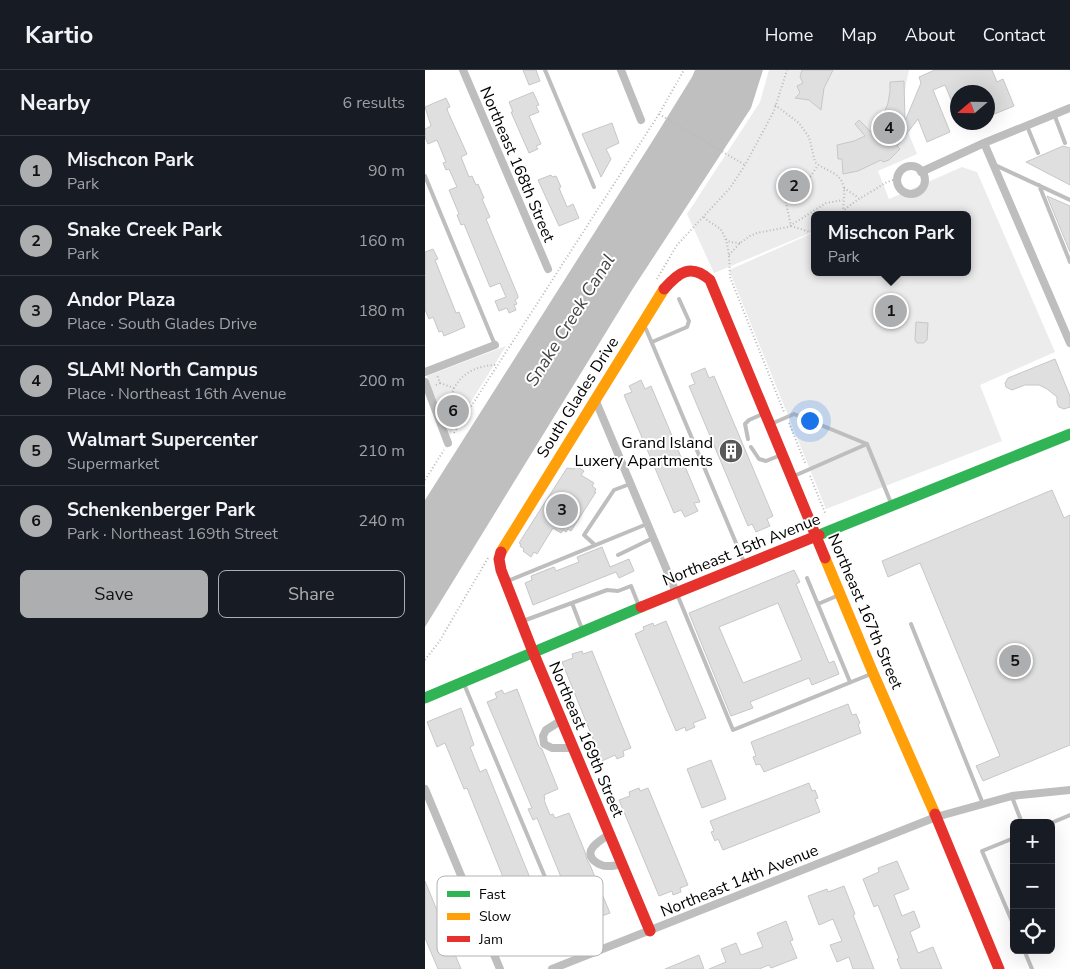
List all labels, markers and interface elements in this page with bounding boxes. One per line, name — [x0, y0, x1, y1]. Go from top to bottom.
text: Kartio — [25, 19, 93, 51]
text: Home — [765, 23, 813, 47]
text: Map — [841, 23, 877, 47]
text: About — [905, 23, 955, 47]
text: Contact — [983, 23, 1045, 47]
street label: Northeast 168th Street — [474, 83, 560, 246]
north arrow — [950, 85, 995, 130]
text: Nearby — [20, 89, 90, 117]
text: 6 results — [343, 92, 405, 114]
pin: 4 — [873, 109, 905, 147]
text: Mischcon Park — [67, 147, 194, 173]
text: 1 — [31, 160, 41, 182]
text: 90 m — [368, 160, 405, 182]
pin: 2 — [778, 167, 810, 205]
text: Park — [67, 173, 99, 195]
popup — [811, 211, 971, 276]
text: Snake Creek Park — [67, 217, 222, 243]
text: Mischcon Park — [828, 220, 954, 246]
text: 2 — [31, 230, 41, 252]
text: 160 m — [358, 230, 405, 252]
text: Park — [67, 243, 99, 265]
text: Park — [828, 246, 860, 268]
water label: Snake Creek Canal — [520, 249, 620, 391]
text: Andor Plaza — [67, 287, 175, 313]
pin: 1 — [875, 292, 907, 330]
text: 3 — [31, 300, 41, 322]
text: 180 m — [358, 300, 405, 322]
text: Place · South Glades Drive — [67, 313, 257, 335]
street label: South Glades Drive — [532, 333, 624, 462]
text: SLAM! North Campus — [67, 357, 258, 383]
text: 4 — [31, 370, 41, 392]
text: 200 m — [358, 370, 405, 392]
text: Place · Northeast 16th Avenue — [67, 383, 286, 405]
pin: 6 — [437, 392, 469, 430]
your location — [797, 408, 823, 434]
text: Walmart Supercenter — [67, 427, 258, 453]
place label: Grand Island Luxery Apartments — [574, 432, 713, 472]
building icon: Grand Island Luxery Apartments — [718, 438, 744, 464]
text: 5 — [31, 440, 41, 462]
text: 210 m — [358, 440, 405, 462]
text: Supermarket — [67, 453, 159, 475]
pin: 3 — [546, 491, 578, 529]
text: Schenkenberger Park — [67, 497, 255, 523]
street label: Northeast 15th Avenue — [659, 508, 824, 592]
text: 6 — [31, 510, 41, 532]
text: 240 m — [358, 510, 405, 532]
text: Park · Northeast 169th Street — [67, 523, 278, 545]
street label: Northeast 167th Street — [822, 530, 908, 693]
button: Save — [20, 570, 208, 618]
button: Share — [218, 570, 405, 618]
pin: 5 — [999, 642, 1031, 680]
street label: Northeast 169th Street — [543, 658, 629, 821]
map controls — [1010, 819, 1055, 954]
button: + — [1010, 819, 1055, 864]
street label: Northeast 14th Avenue — [657, 839, 822, 923]
button: − — [1010, 864, 1055, 909]
legend — [437, 876, 603, 956]
text: Fast — [479, 885, 505, 904]
text: Slow — [479, 907, 511, 926]
button: locate — [1010, 909, 1055, 954]
text: Jam — [478, 930, 503, 949]

